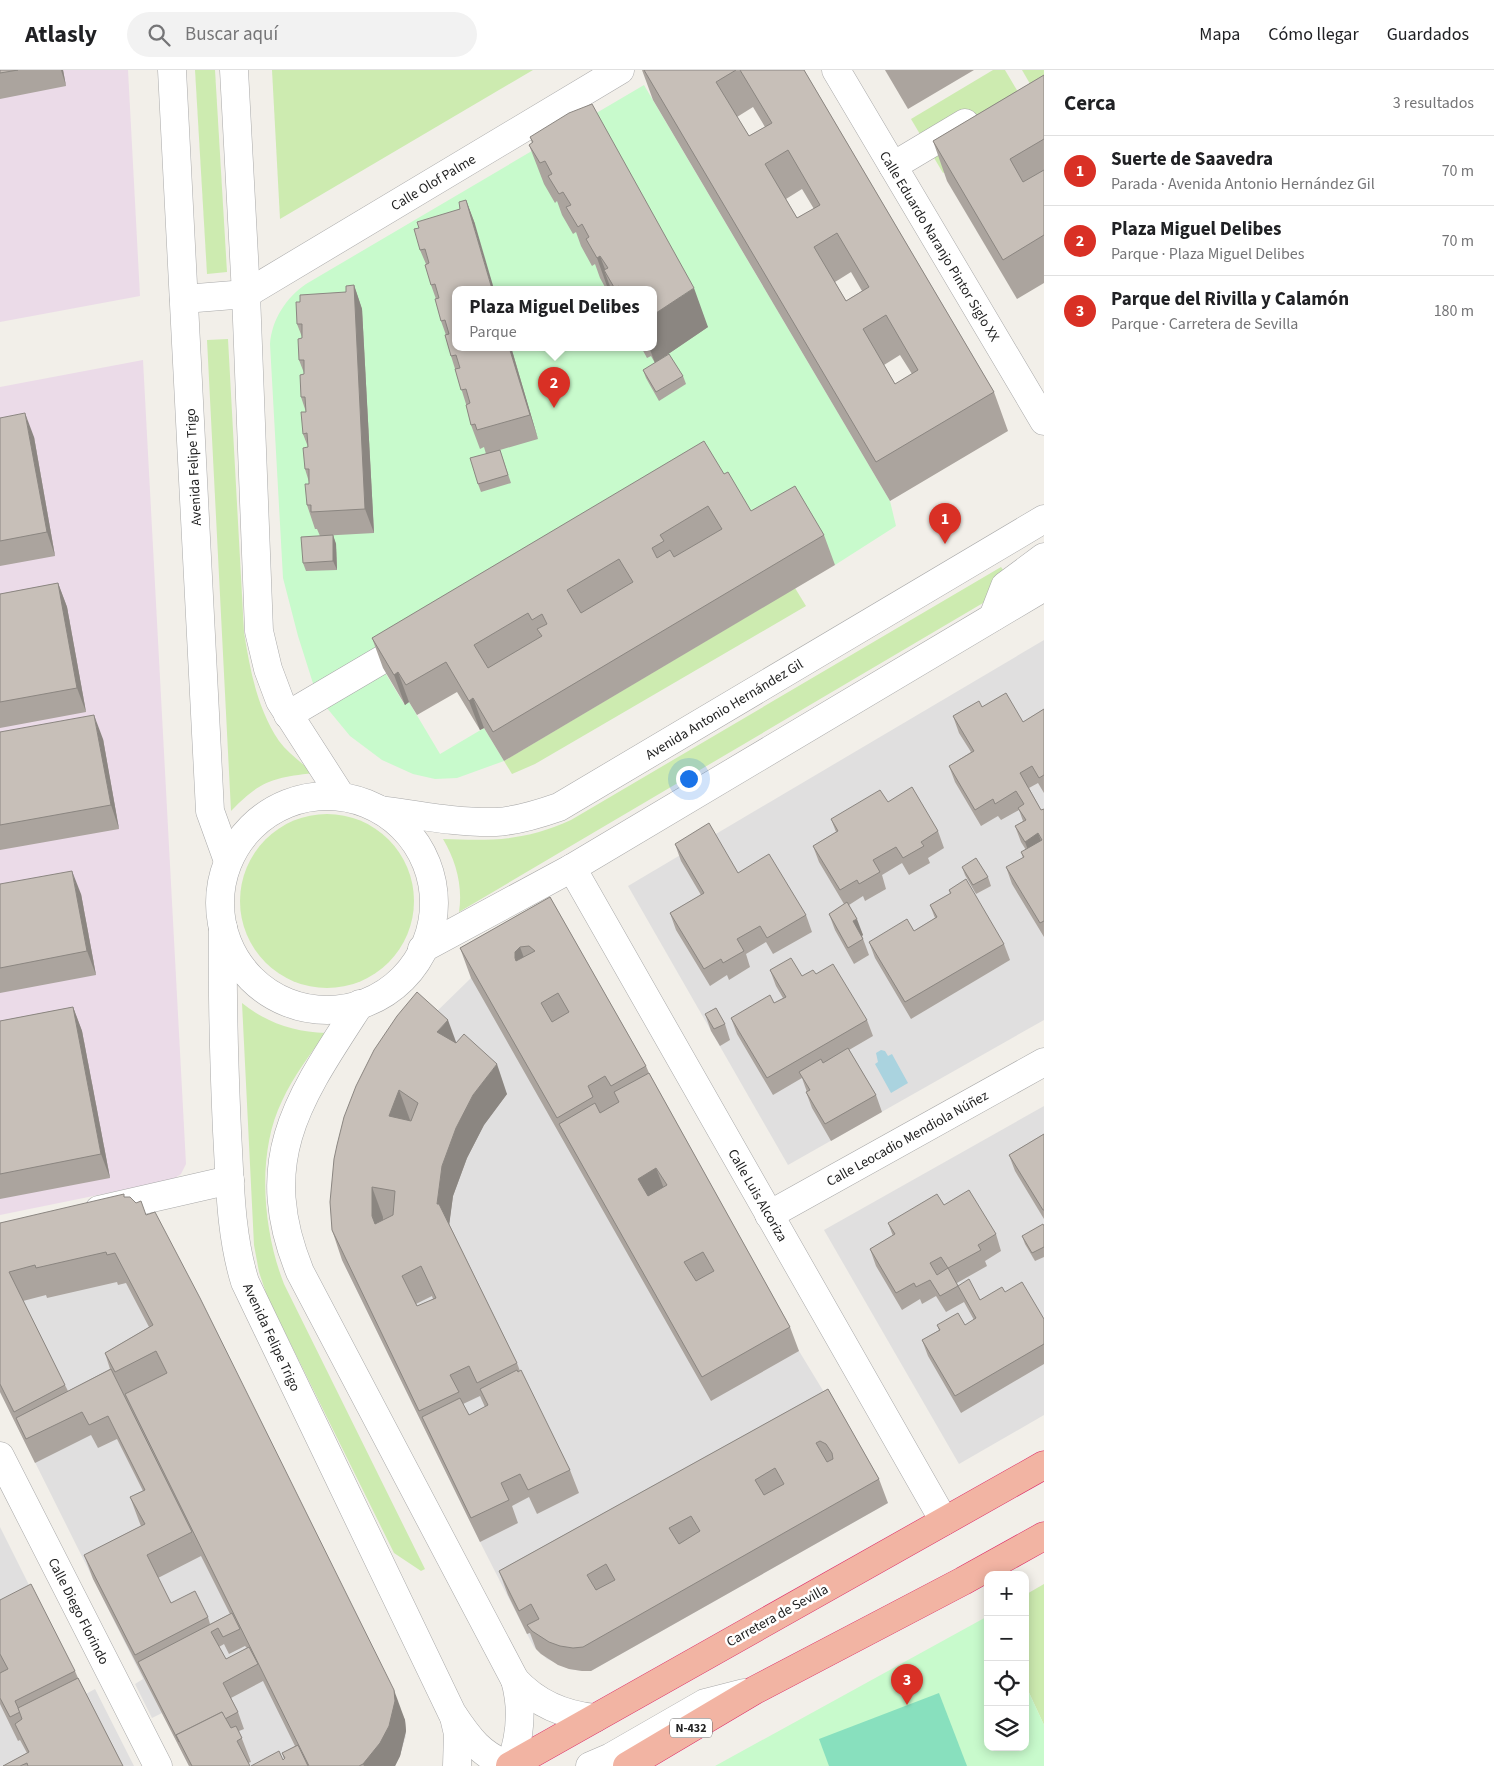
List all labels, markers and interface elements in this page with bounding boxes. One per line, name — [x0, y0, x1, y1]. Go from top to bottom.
search box — [127, 12, 477, 57]
text: Atlasly — [25, 17, 97, 52]
icon: search — [145, 21, 173, 49]
text: Buscar aquí — [185, 21, 278, 48]
text: Mapa — [1199, 22, 1240, 47]
text: Cómo llegar — [1268, 22, 1359, 47]
text: Guardados — [1387, 22, 1469, 47]
text: Cerca — [1064, 88, 1116, 118]
text: 3 resultados — [1393, 92, 1474, 114]
text: Suerte de Saavedra — [1111, 146, 1273, 173]
street label: Calle Eduardo Naranjo Pintor Siglo XX — [874, 148, 1004, 345]
street label: Calle Olof Palme — [387, 150, 480, 216]
text: 1 — [1076, 160, 1084, 182]
text: 70 m — [1442, 160, 1474, 182]
text: Parada · Avenida Antonio Hernández Gil — [1111, 173, 1375, 195]
text: Plaza Miguel Delibes — [1111, 216, 1282, 243]
text: 2 — [1076, 230, 1084, 252]
text: 70 m — [1442, 230, 1474, 252]
text: Parque · Plaza Miguel Delibes — [1111, 243, 1304, 265]
popup — [452, 286, 657, 351]
text: Parque del Rivilla y Calamón — [1111, 286, 1349, 313]
text: Plaza Miguel Delibes — [469, 294, 640, 321]
text: 3 — [1076, 300, 1084, 322]
text: 180 m — [1434, 300, 1474, 322]
text: Parque · Carretera de Sevilla — [1111, 313, 1298, 335]
text: Parque — [469, 321, 517, 343]
pin: 2 — [538, 367, 570, 408]
street label: Avenida Felipe Trigo — [181, 408, 207, 526]
pin: 1 — [929, 503, 961, 544]
street label: Avenida Antonio Hernández Gil — [642, 654, 808, 765]
your location — [676, 766, 702, 792]
street label: Calle Leocadio Mendiola Núñez — [823, 1086, 992, 1192]
street label: Calle Luis Alcoriza — [722, 1145, 792, 1246]
street label: Avenida Felipe Trigo — [237, 1280, 305, 1395]
street label: Calle Diego Florindo — [43, 1555, 114, 1668]
map controls — [984, 1571, 1029, 1751]
button: + — [984, 1571, 1029, 1616]
street label: Carretera de Sevilla — [723, 1580, 832, 1652]
button: − — [984, 1616, 1029, 1661]
button: locate — [984, 1661, 1029, 1706]
pin: 3 — [891, 1664, 923, 1705]
button: layers — [984, 1706, 1029, 1751]
road number: N-432 — [670, 1719, 712, 1738]

